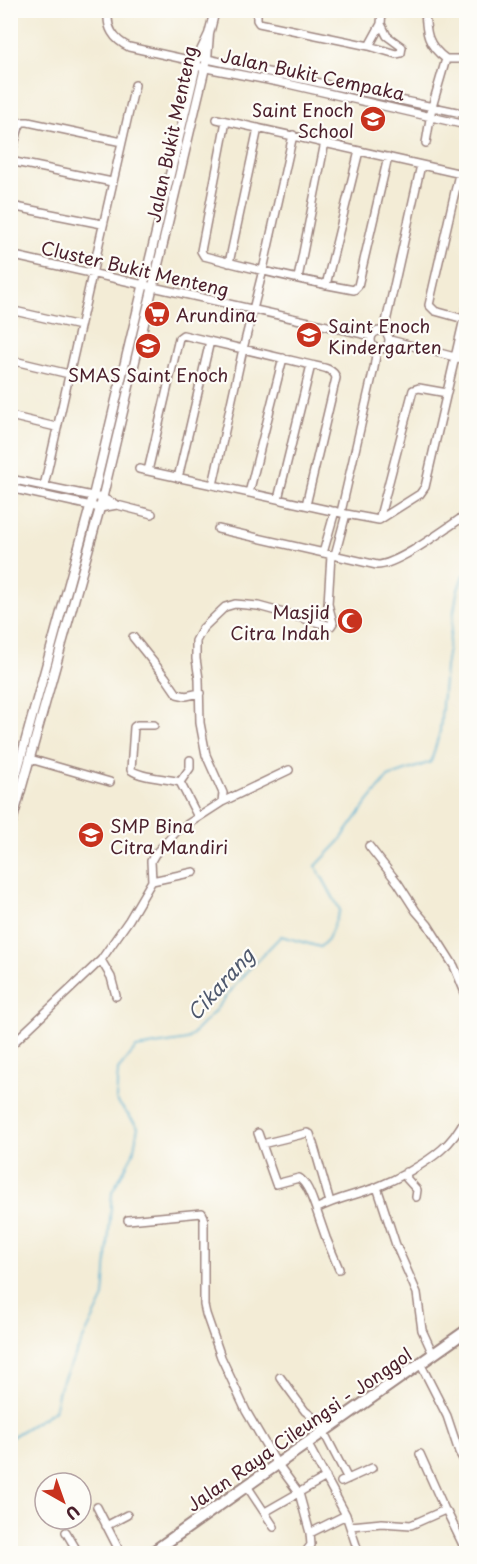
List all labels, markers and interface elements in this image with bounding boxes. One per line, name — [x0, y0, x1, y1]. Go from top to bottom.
street label: Jalan Bukit Cempaka — [219, 41, 408, 107]
street label: Jalan Bukit Menteng — [139, 43, 203, 225]
place label: Saint Enoch School — [252, 96, 354, 144]
school or university icon: Saint Enoch School — [358, 104, 388, 134]
street label: Cluster Bukit Menteng — [38, 233, 232, 303]
supermarket icon: Arundina — [142, 299, 172, 329]
place label: Arundina — [176, 301, 257, 328]
place label: Saint Enoch Kindergarten — [328, 312, 442, 360]
school or university icon: Saint Enoch Kindergarten — [294, 320, 324, 350]
school or university icon: SMAS Saint Enoch — [133, 331, 163, 361]
place label: SMAS Saint Enoch — [68, 361, 228, 388]
place label: Masjid Citra Indah — [230, 598, 330, 646]
mosque icon: Masjid Citra Indah — [335, 606, 365, 636]
place label: SMP Bina Citra Mandiri — [110, 812, 228, 860]
school or university icon: SMP Bina Citra Mandiri — [76, 820, 106, 850]
water label: Cikarang — [179, 940, 262, 1027]
street label: Jalan Raya Cileungsi - Jonggol — [181, 1341, 417, 1517]
north arrow — [33, 1471, 93, 1531]
text: U — [61, 1500, 86, 1526]

